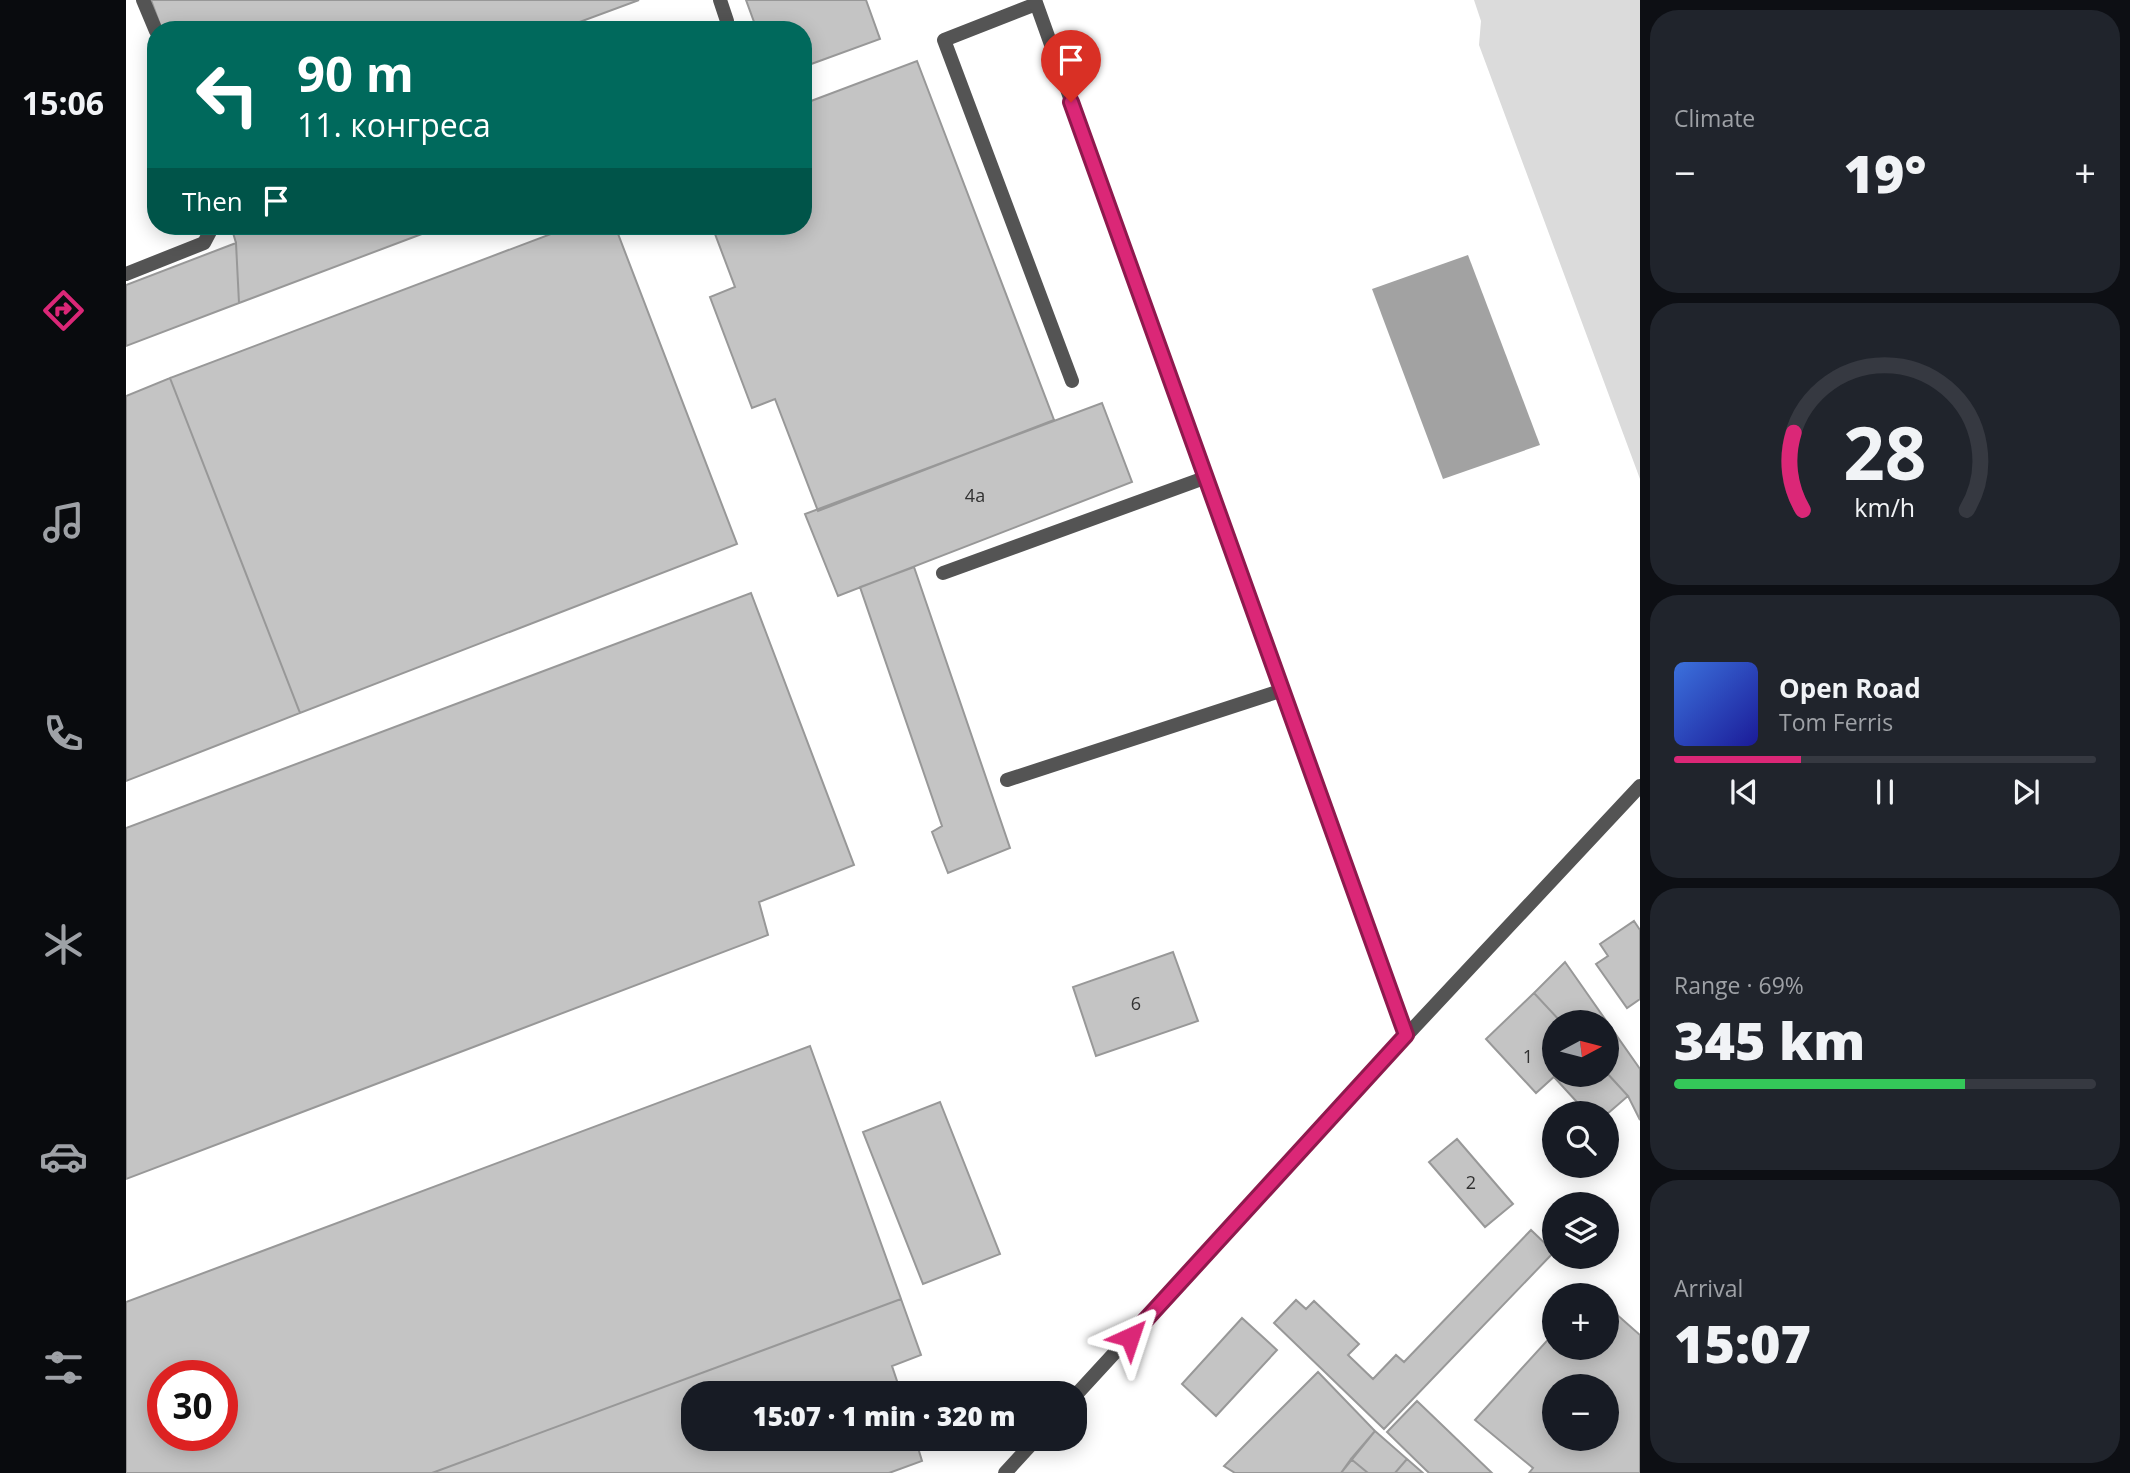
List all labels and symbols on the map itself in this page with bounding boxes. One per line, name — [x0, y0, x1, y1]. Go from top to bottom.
pin — [1041, 30, 1101, 102]
house number: 4a — [965, 483, 985, 507]
house number: 6 — [1131, 991, 1141, 1015]
north arrow — [1542, 1010, 1619, 1087]
house number: 1 — [1523, 1044, 1533, 1068]
house number: 2 — [1466, 1170, 1476, 1194]
position arrow — [1093, 1300, 1167, 1374]
speed limit sign: 30 — [147, 1360, 238, 1451]

